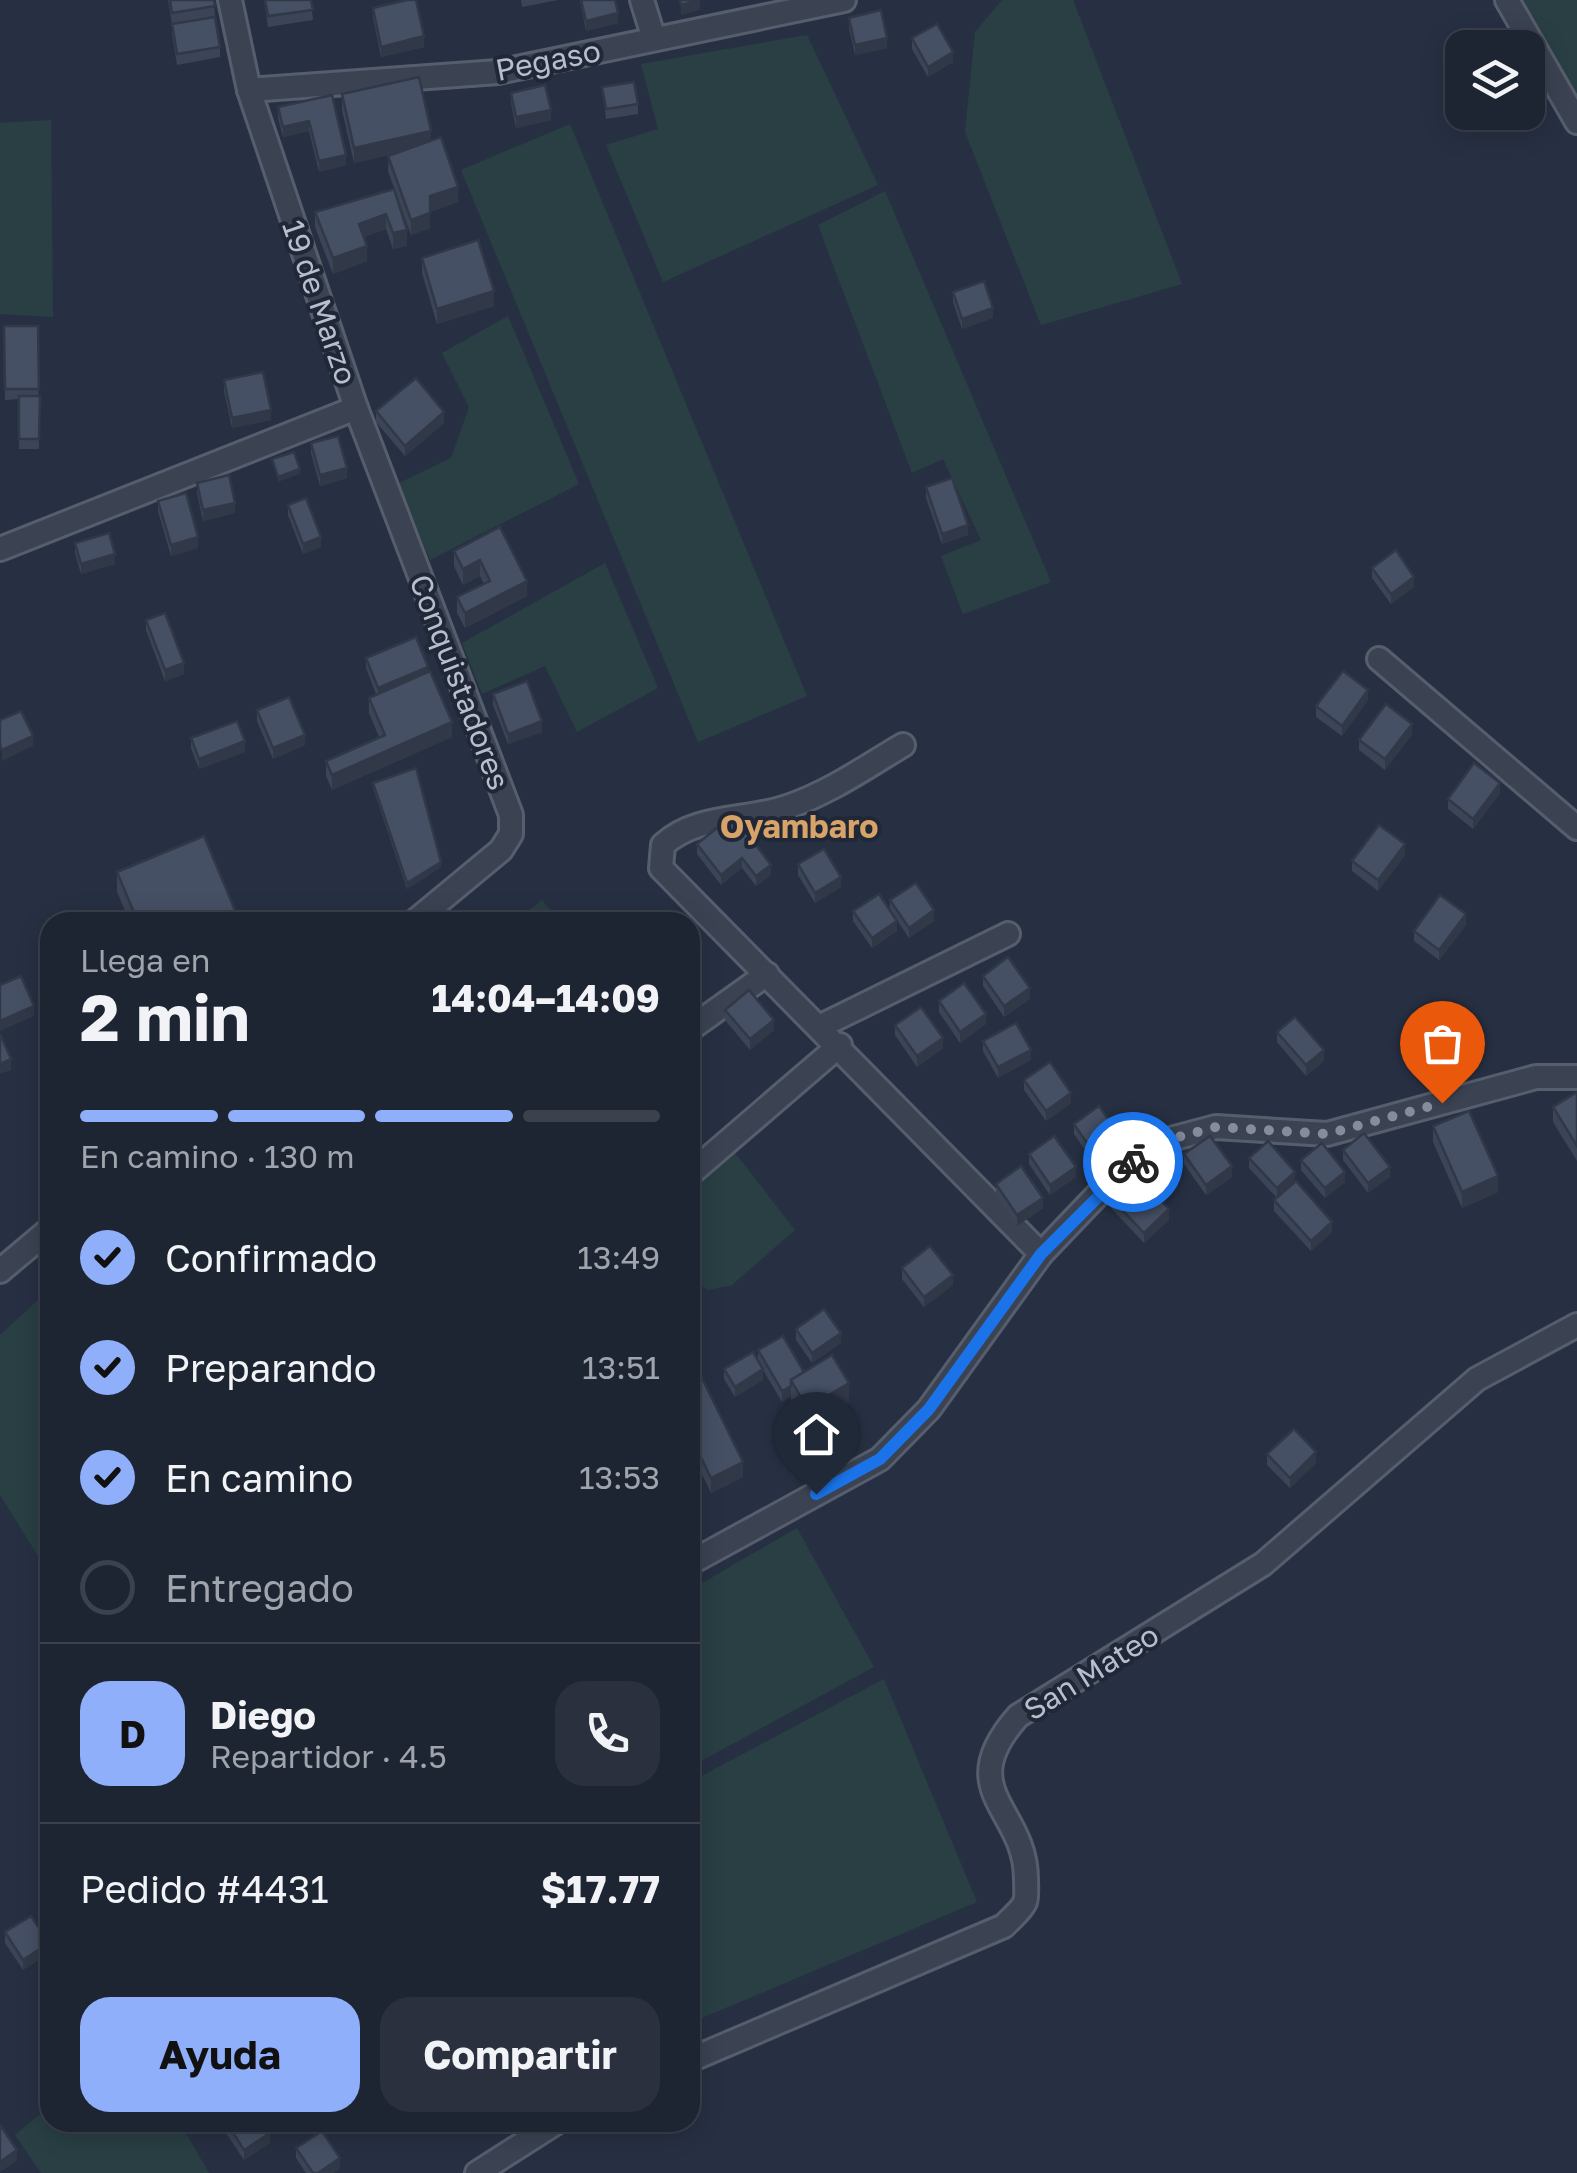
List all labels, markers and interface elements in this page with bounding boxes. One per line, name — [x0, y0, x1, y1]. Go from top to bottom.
map controls — [1445, 30, 1545, 130]
button: layers — [1445, 30, 1545, 130]
street label: Pegaso — [493, 32, 603, 88]
street label: 19 de Marzo — [275, 215, 365, 389]
street label: Conquistadores — [402, 569, 518, 795]
district label: Oyambaro — [720, 807, 878, 845]
text: Llega en — [80, 941, 210, 979]
text: 14:04–14:09 — [432, 975, 660, 1020]
text: 2 min — [80, 977, 250, 1055]
pin — [1400, 1001, 1485, 1104]
icon: bag — [1415, 1016, 1470, 1071]
courier — [1083, 1112, 1183, 1212]
icon: bike — [1106, 1135, 1161, 1190]
text: En camino · 130 m — [80, 1137, 355, 1175]
icon: check — [80, 1230, 135, 1285]
text: Confirmado — [165, 1235, 377, 1280]
text: 13:49 — [577, 1238, 660, 1276]
icon: check — [80, 1340, 135, 1395]
text: Preparando — [165, 1345, 377, 1390]
text: 13:51 — [582, 1348, 660, 1386]
pin — [774, 1392, 859, 1495]
icon: home — [789, 1407, 844, 1462]
icon: check — [80, 1450, 135, 1505]
text: En camino — [165, 1455, 353, 1500]
text: 13:53 — [579, 1458, 660, 1496]
text: Entregado — [165, 1565, 354, 1610]
street label: San Mateo — [1017, 1616, 1165, 1728]
button: phone — [555, 1681, 660, 1786]
text: Diego — [210, 1692, 316, 1737]
text: D — [119, 1711, 146, 1756]
text: Repartidor · 4.5 — [210, 1737, 447, 1775]
text: Pedido #4431 — [80, 1866, 329, 1911]
text: $17.77 — [541, 1866, 660, 1911]
button: Ayuda — [80, 1997, 360, 2112]
button: Compartir — [380, 1997, 660, 2112]

